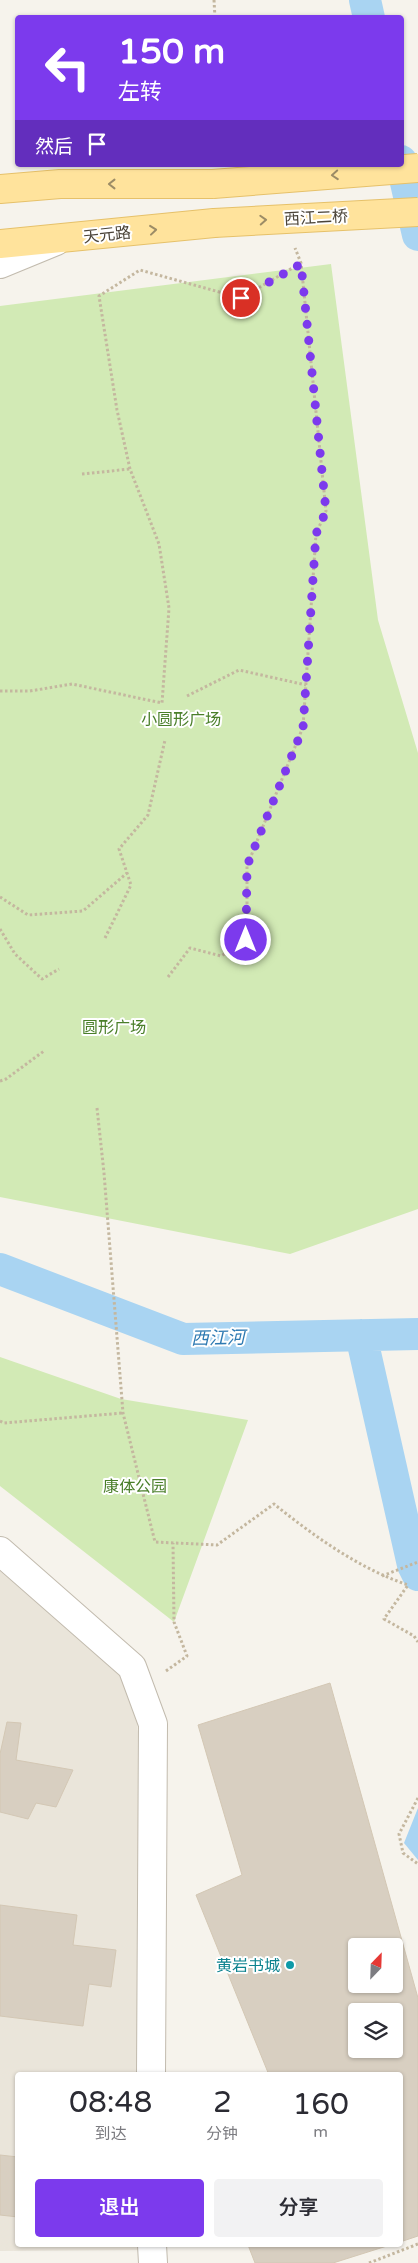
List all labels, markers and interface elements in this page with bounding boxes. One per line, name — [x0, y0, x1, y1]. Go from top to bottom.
text: 150 m — [118, 31, 225, 73]
icon: left — [35, 35, 100, 100]
text: 左转 — [118, 79, 162, 105]
icon: arrive — [83, 130, 111, 158]
text: 然后 — [35, 136, 73, 158]
one-way arrow — [330, 169, 338, 180]
one-way arrow — [108, 179, 116, 189]
street label: 西江二桥 — [284, 206, 349, 230]
one-way arrow — [259, 215, 267, 226]
street label: 天元路 — [82, 223, 132, 247]
one-way arrow — [149, 225, 157, 236]
pin — [220, 277, 262, 319]
icon: arrive — [227, 284, 255, 312]
park label: 小圆形广场 — [141, 710, 221, 730]
position arrow — [219, 913, 271, 965]
park label: 圆形广场 — [82, 1018, 146, 1038]
water label: 西江河 — [191, 1326, 248, 1349]
park label: 康体公园 — [103, 1477, 167, 1497]
north arrow — [348, 1938, 402, 1992]
map controls — [348, 1938, 403, 2058]
place label: 黄岩书城 — [216, 1956, 280, 1976]
marker: 黄岩书城 — [284, 1959, 296, 1971]
button: layers — [348, 2003, 403, 2058]
text: 08:48 — [69, 2084, 152, 2121]
text: 2 — [213, 2084, 232, 2121]
text: 160 — [292, 2086, 349, 2123]
text: m — [313, 2122, 328, 2142]
text: 到达 — [95, 2124, 127, 2144]
text: 分钟 — [206, 2124, 238, 2144]
button: 退出 — [35, 2179, 204, 2237]
button: 分享 — [214, 2179, 383, 2237]

